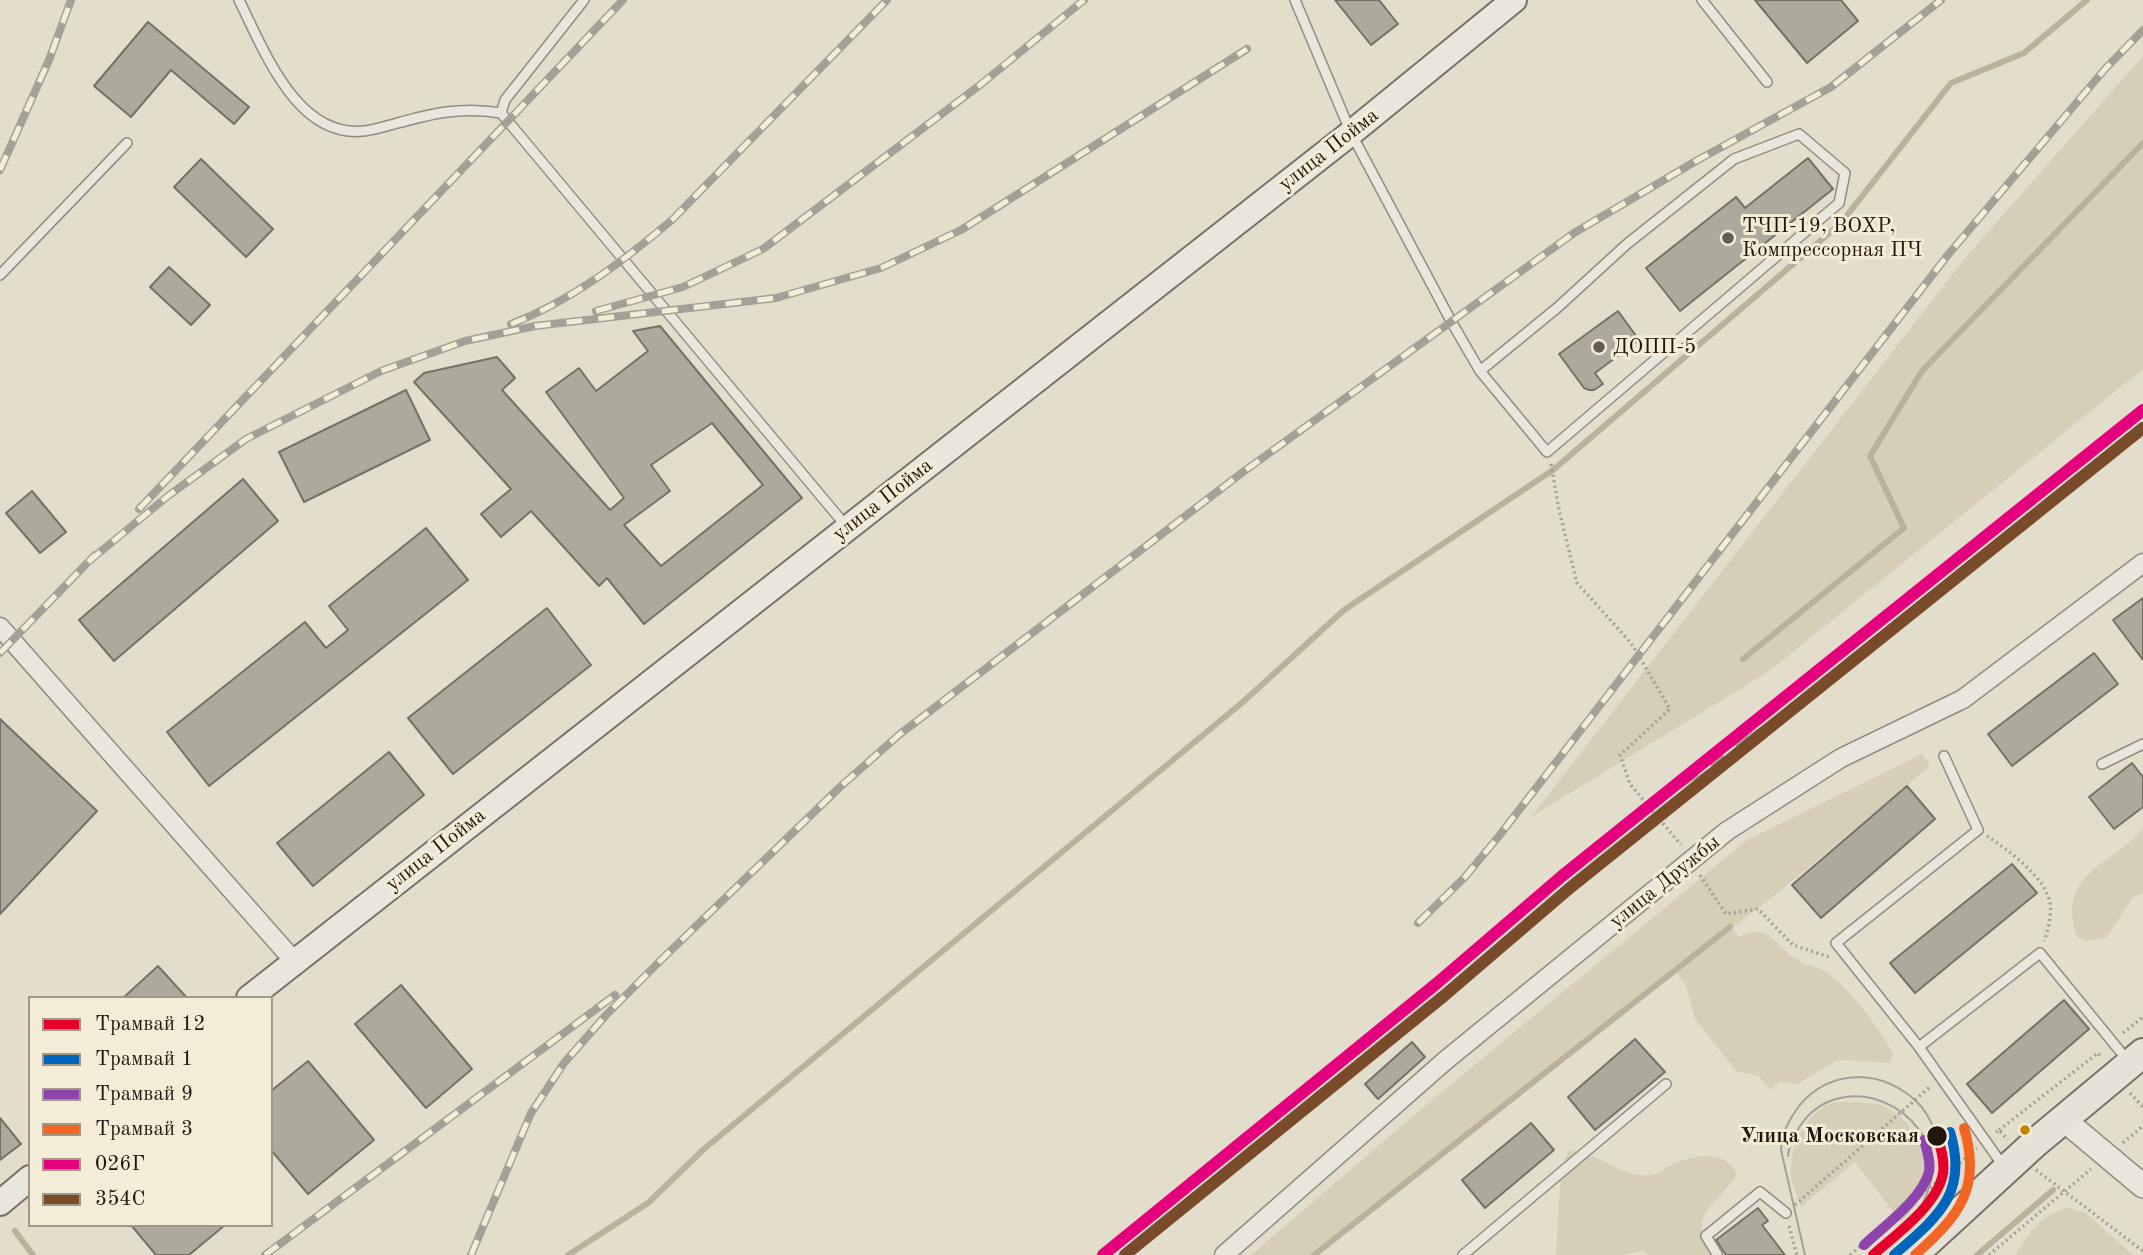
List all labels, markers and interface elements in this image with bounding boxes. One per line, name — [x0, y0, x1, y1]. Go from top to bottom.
street label: улица Пойма — [1274, 103, 1384, 197]
place label: ТЧП-19, ВОХР, Компрессорная ПЧ — [1742, 213, 1922, 263]
marker: ТЧП-19, ВОХР, Компрессорная ПЧ — [1720, 230, 1736, 246]
place label: ДОПП-5 — [1613, 334, 1696, 360]
marker: ДОПП-5 — [1591, 339, 1607, 355]
street label: улица Пойма — [828, 453, 938, 547]
street label: улица Пойма — [381, 803, 491, 897]
street label: улица Дружбы — [1604, 830, 1726, 934]
legend — [28, 996, 273, 1227]
text: Трамвай 12 — [95, 1014, 205, 1035]
text: Трамвай 1 — [95, 1049, 193, 1070]
text: Трамвай 9 — [95, 1084, 193, 1105]
text: Трамвай 3 — [95, 1119, 193, 1140]
place label: Улица Московская — [1740, 1123, 1919, 1149]
unlabelled marker — [2018, 1123, 2032, 1137]
marker: Улица Московская — [1925, 1124, 1949, 1148]
text: 026Г — [95, 1154, 145, 1175]
text: 354С — [95, 1189, 146, 1210]

